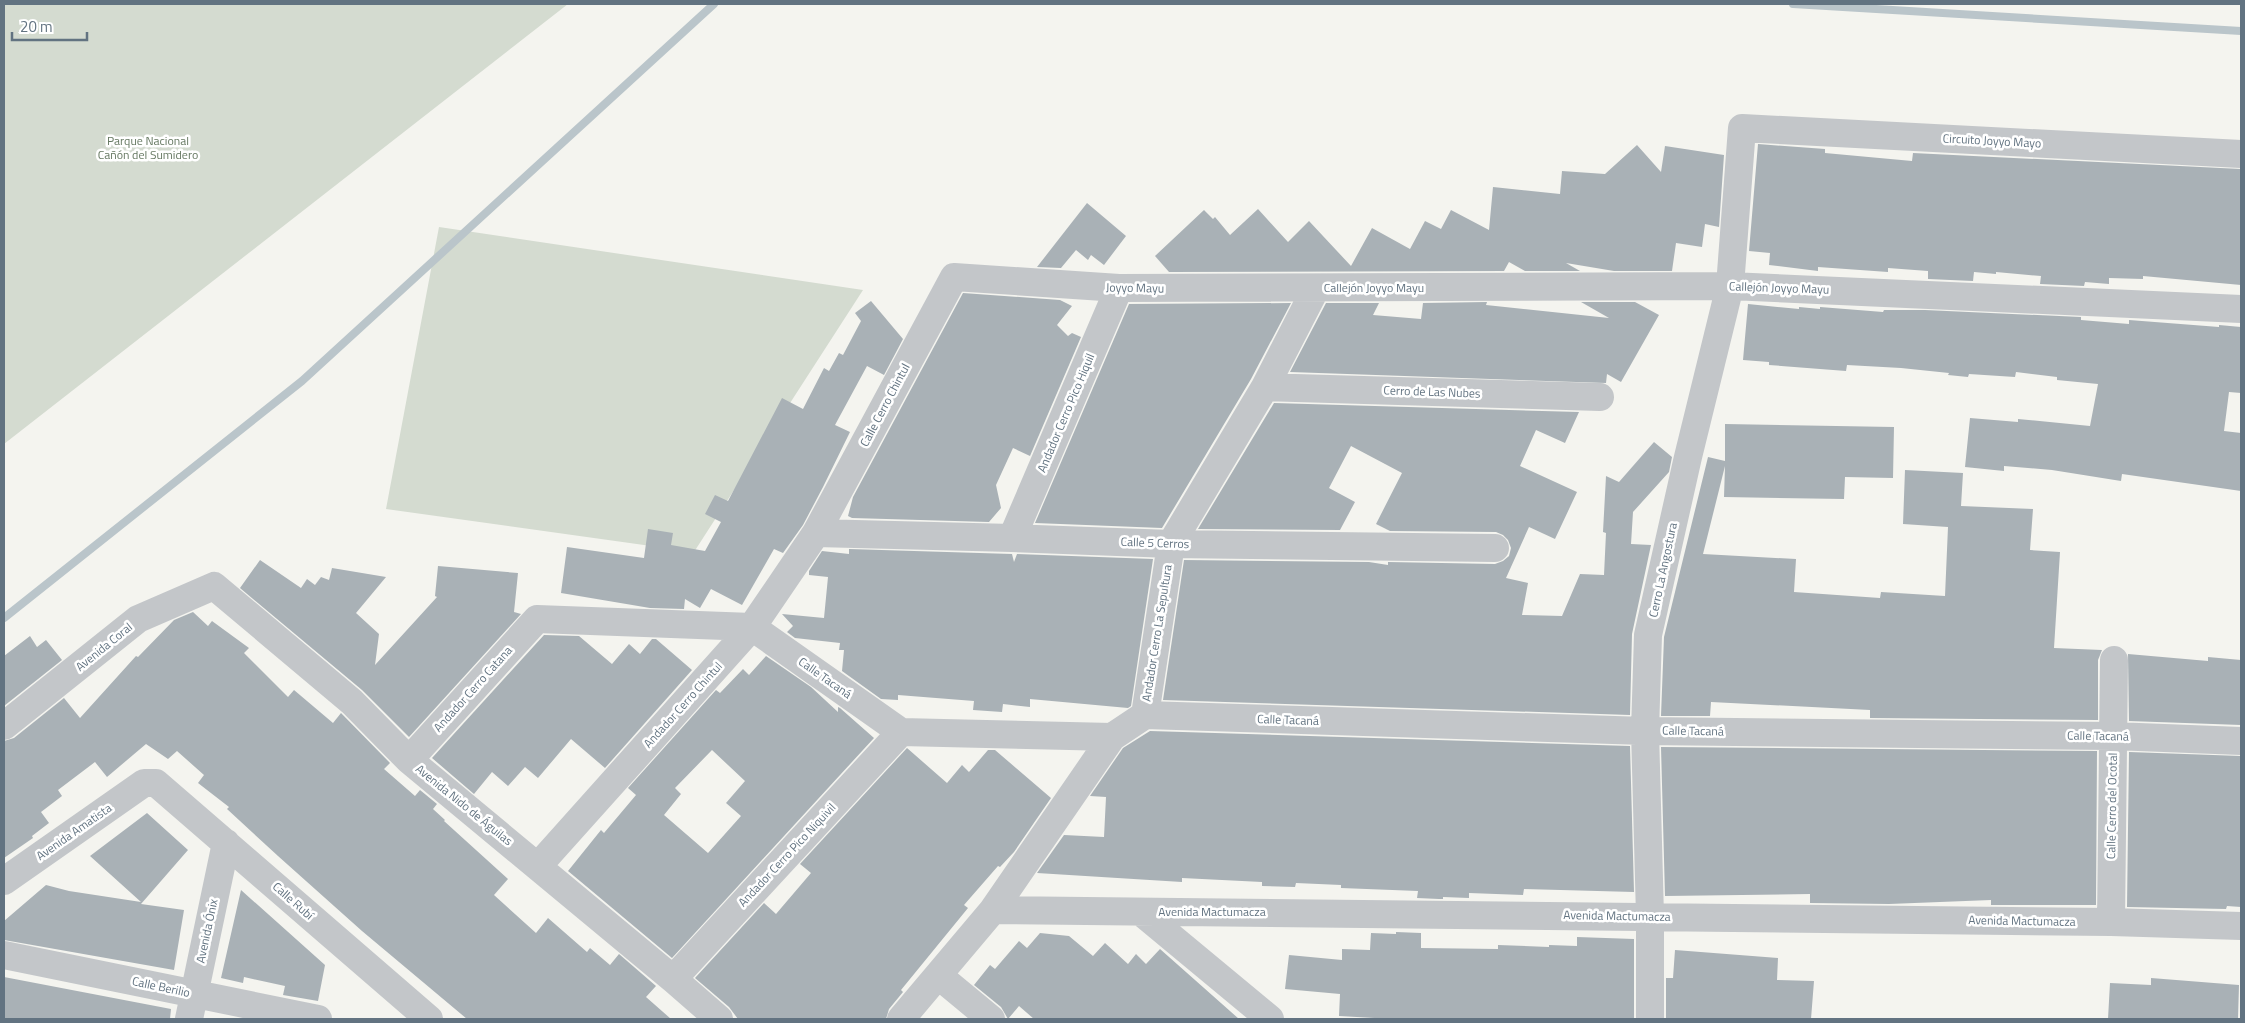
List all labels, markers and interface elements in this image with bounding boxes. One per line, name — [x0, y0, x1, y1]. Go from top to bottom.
scale bar — [12, 10, 88, 42]
text: 20 m — [20, 15, 53, 38]
street label: Circuito Joyyo Mayo — [1942, 128, 2042, 153]
park label: Parque Nacional Cañón del Sumidero — [98, 131, 198, 164]
street label: Callejón Joyyo Mayu — [1728, 276, 1830, 299]
street label: Joyyo Mayu — [1106, 277, 1164, 298]
street label: Callejón Joyyo Mayu — [1324, 278, 1424, 297]
street label: Andador Cerro Pico Hiquil — [1032, 350, 1099, 475]
street label: Calle Cerro Chintul — [855, 360, 914, 450]
street label: Cerro de Las Nubes — [1383, 380, 1481, 403]
street label: Cerro La Angostura — [1643, 521, 1682, 619]
street label: Calle 5 Cerros — [1120, 532, 1190, 553]
street label: Andador Cerro La Sepultura — [1136, 563, 1177, 703]
street label: Avenida Coral — [71, 618, 136, 676]
street label: Andador Cerro Catana — [429, 641, 517, 736]
street label: Calle Tacaná — [795, 652, 856, 703]
street label: Andador Cerro Chintul — [639, 657, 727, 752]
street label: Calle Tacaná — [1257, 709, 1319, 730]
street label: Calle Tacaná — [1662, 720, 1724, 741]
street label: Calle Tacaná — [2067, 725, 2129, 746]
street label: Calle Cerro del Ocotal — [2101, 753, 2122, 859]
street label: Avenida Nido de Águilas — [412, 759, 517, 850]
street label: Avenida Amatista — [32, 798, 115, 865]
street label: Andador Cerro Pico Niquivil — [733, 798, 840, 911]
street label: Calle Rubí — [268, 877, 319, 925]
street label: Avenida Ónix — [190, 896, 223, 965]
street label: Avenida Mactumacza — [1158, 902, 1266, 921]
street label: Avenida Mactumacza — [1563, 905, 1671, 926]
street label: Avenida Mactumacza — [1968, 910, 2076, 931]
street label: Calle Berilio — [130, 971, 192, 1002]

